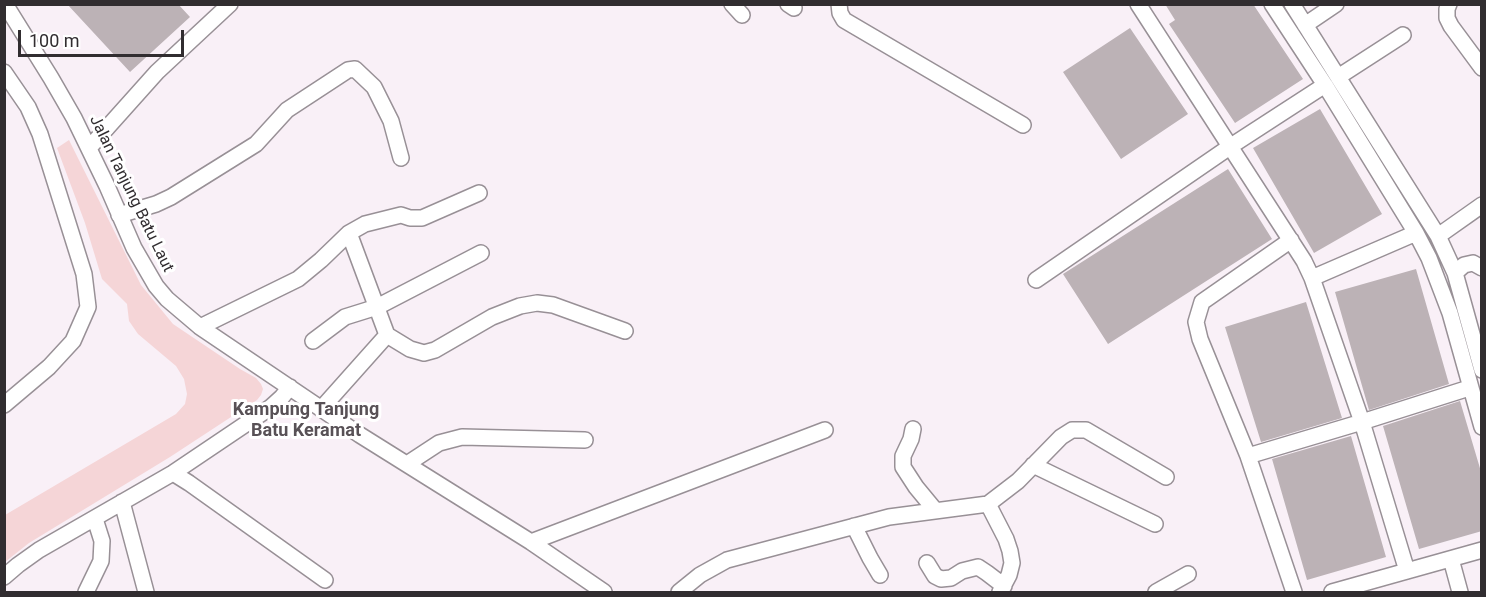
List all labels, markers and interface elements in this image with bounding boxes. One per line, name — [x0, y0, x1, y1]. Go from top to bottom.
scale bar — [21, 18, 188, 56]
text: 100 m — [29, 30, 80, 51]
street label: Jalan Tanjung Batu Laut — [85, 113, 177, 275]
district label: Kampung Tanjung Batu Keramat — [233, 399, 379, 442]

